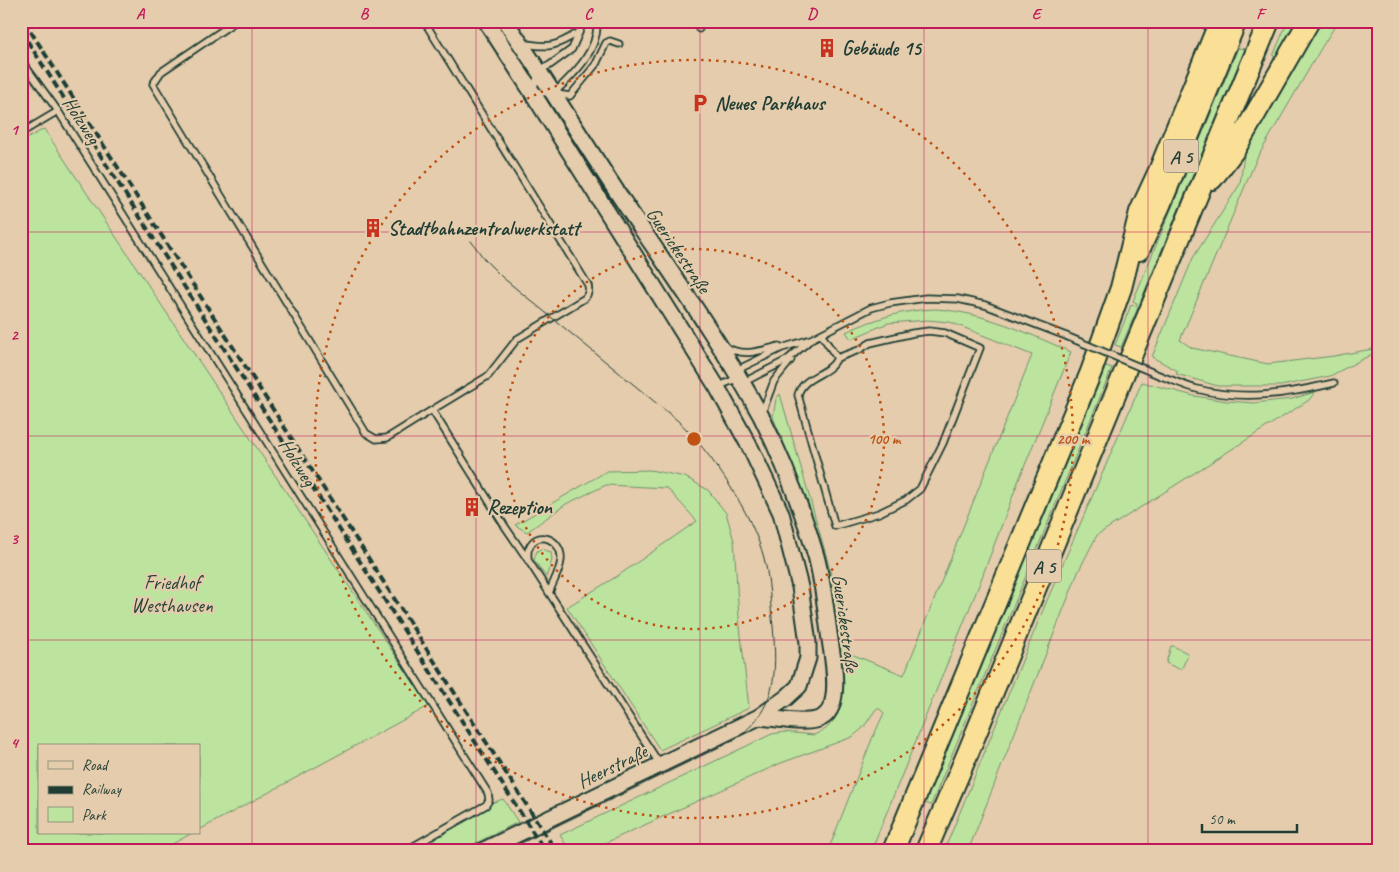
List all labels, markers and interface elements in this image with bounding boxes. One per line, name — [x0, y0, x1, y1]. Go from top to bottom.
text: A — [136, 4, 146, 24]
text: B — [360, 4, 370, 24]
text: C — [584, 4, 594, 24]
text: D — [807, 4, 818, 24]
text: E — [1032, 4, 1043, 24]
text: F — [1256, 4, 1267, 24]
place label: Gebäude 15 — [842, 36, 923, 61]
building icon: Gebäude 15 — [816, 37, 838, 59]
place label: Neues Parkhaus — [715, 91, 826, 116]
street label: Holzweg — [57, 92, 107, 150]
parking icon: Neues Parkhaus — [689, 92, 711, 114]
text: 1 — [10, 120, 19, 140]
road number: A 5 — [1164, 140, 1198, 172]
street label: Guerickestraße — [641, 202, 717, 299]
place label: Stadtbahnzentralwerkstatt — [388, 216, 583, 241]
building icon: Stadtbahnzentralwerkstatt — [362, 217, 384, 239]
text: 2 — [10, 325, 19, 345]
centre of rings — [685, 430, 703, 448]
text: 100 m — [868, 430, 902, 449]
text: 200 m — [1057, 430, 1091, 449]
street label: Holzweg — [273, 434, 322, 492]
place label: Rezeption — [487, 495, 553, 520]
building icon: Rezeption — [461, 496, 483, 518]
text: 3 — [10, 529, 19, 549]
road number: A 5 — [1026, 550, 1062, 582]
park label: Friedhof Westhausen — [131, 570, 214, 618]
street label: Guerickestraße — [826, 573, 865, 675]
text: 4 — [10, 733, 19, 753]
street label: Heerstraße — [573, 738, 653, 794]
legend — [38, 744, 200, 834]
text: Road — [82, 756, 109, 775]
text: Railway — [82, 780, 123, 799]
scale bar — [1202, 802, 1296, 834]
text: Park — [82, 806, 107, 825]
text: 50 m — [1209, 810, 1236, 829]

